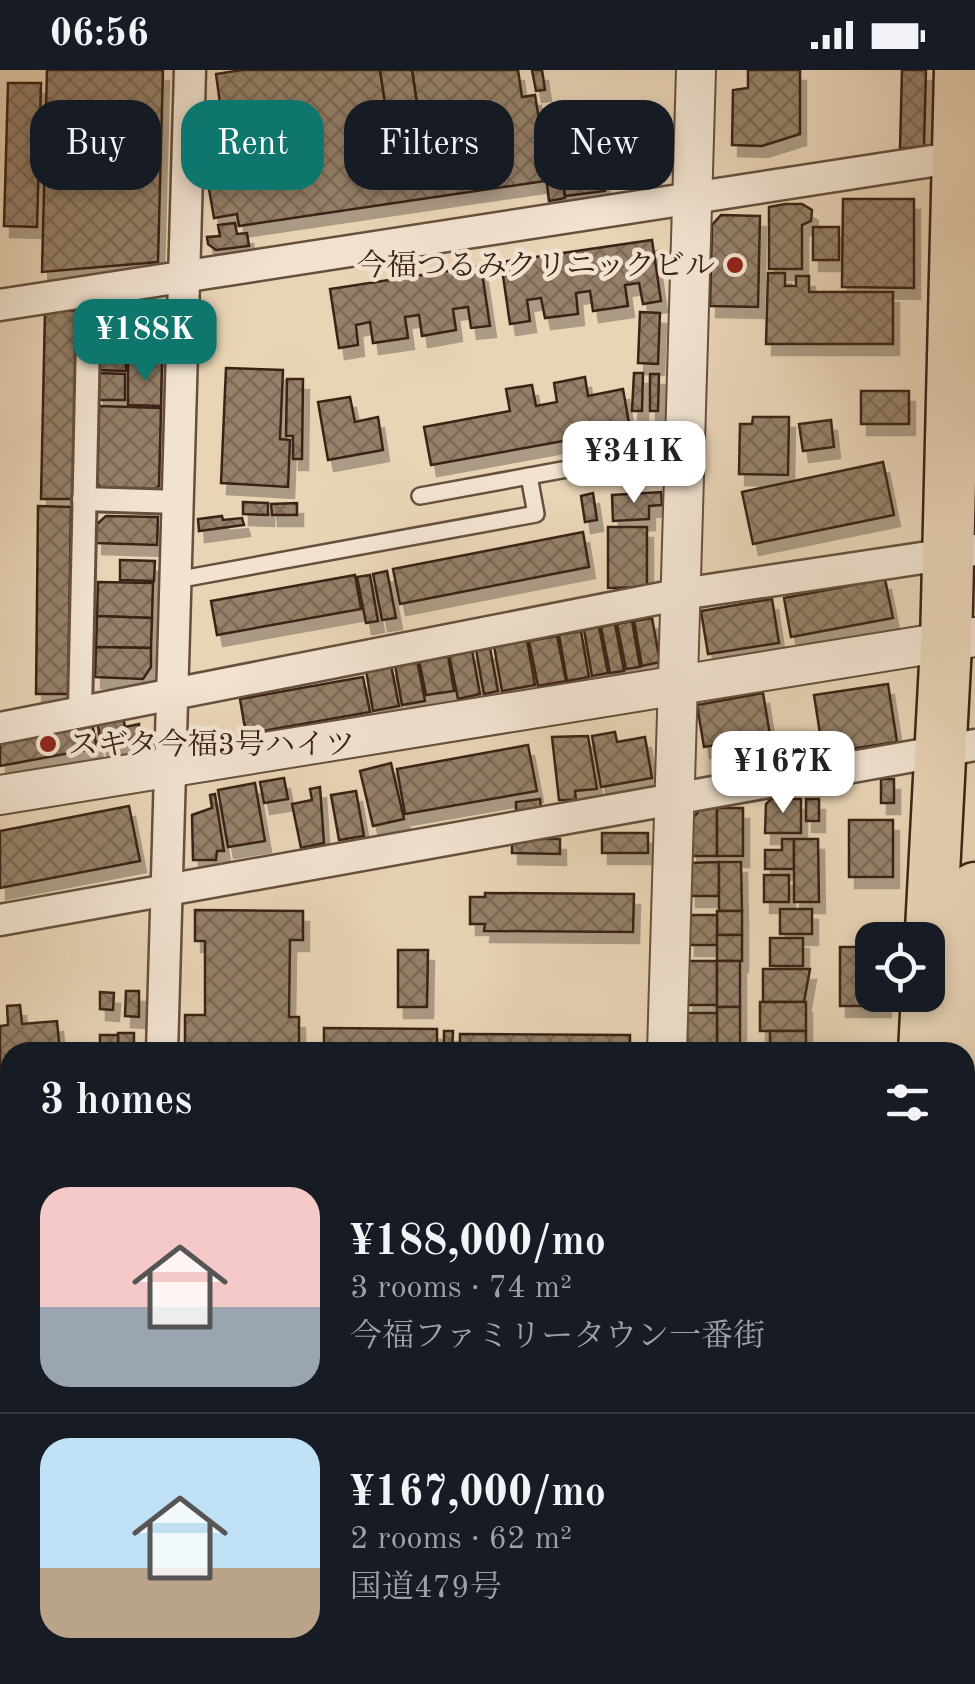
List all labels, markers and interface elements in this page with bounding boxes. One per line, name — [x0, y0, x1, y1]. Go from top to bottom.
text: 06:56 — [50, 16, 149, 54]
chip: Buy — [30, 100, 161, 190]
chip: Rent — [181, 100, 324, 190]
chip: Filters — [344, 100, 514, 190]
chip: New — [534, 100, 674, 190]
place label: 今福つるみクリニックビル — [357, 249, 715, 282]
marker: 今福つるみクリニックビル — [724, 254, 746, 276]
pin: ¥188K — [75, 299, 215, 384]
text: ¥188K — [96, 315, 194, 347]
pin: ¥341K — [564, 421, 704, 506]
text: ¥341K — [585, 437, 683, 469]
place label: スギタ今福3号ハイツ — [68, 728, 355, 761]
pin: ¥167K — [713, 731, 853, 816]
marker: スギタ今福3号ハイツ — [37, 733, 59, 755]
text: ¥167K — [734, 747, 832, 779]
map controls — [855, 922, 945, 1012]
button: locate — [855, 922, 945, 1012]
icon: filters — [880, 1075, 935, 1130]
text: 3 homes — [40, 1081, 192, 1123]
text: ¥188,000/mo — [350, 1222, 606, 1264]
icon: home — [120, 1227, 240, 1347]
text: 3 rooms · 74 m² — [350, 1273, 572, 1305]
text: 今福ファミリータウン一番街 — [350, 1322, 765, 1354]
text: ¥167,000/mo — [350, 1473, 606, 1515]
icon: home — [120, 1478, 240, 1598]
text: 2 rooms · 62 m² — [350, 1524, 572, 1556]
text: 国道479号 — [350, 1573, 502, 1605]

